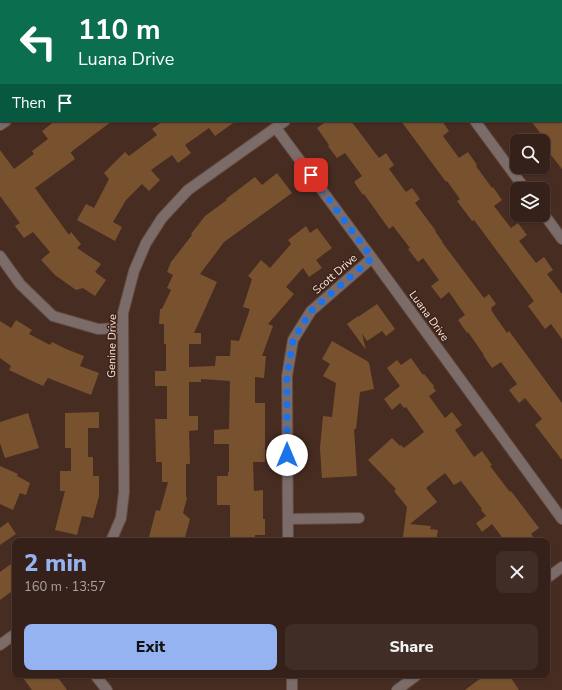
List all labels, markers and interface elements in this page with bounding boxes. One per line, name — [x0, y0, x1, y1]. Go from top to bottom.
text: 110 m — [78, 11, 161, 49]
icon: left — [12, 16, 64, 68]
text: Luana Drive — [78, 47, 174, 71]
icon: arrive — [54, 92, 76, 114]
text: Then — [12, 93, 46, 113]
map controls — [510, 134, 550, 222]
button: search — [510, 134, 550, 174]
pin — [294, 158, 328, 192]
icon: arrive — [300, 164, 322, 186]
button: layers — [510, 182, 550, 222]
street label: Scott Drive — [310, 250, 361, 297]
street label: Luana Drive — [406, 288, 452, 344]
street label: Genine Drive — [104, 314, 120, 378]
position arrow — [266, 434, 308, 476]
text: 2 min — [24, 547, 87, 579]
button: close — [496, 551, 538, 593]
text: 160 m · 13:57 — [24, 578, 106, 596]
button: Exit — [24, 624, 277, 670]
button: Share — [285, 624, 538, 670]

